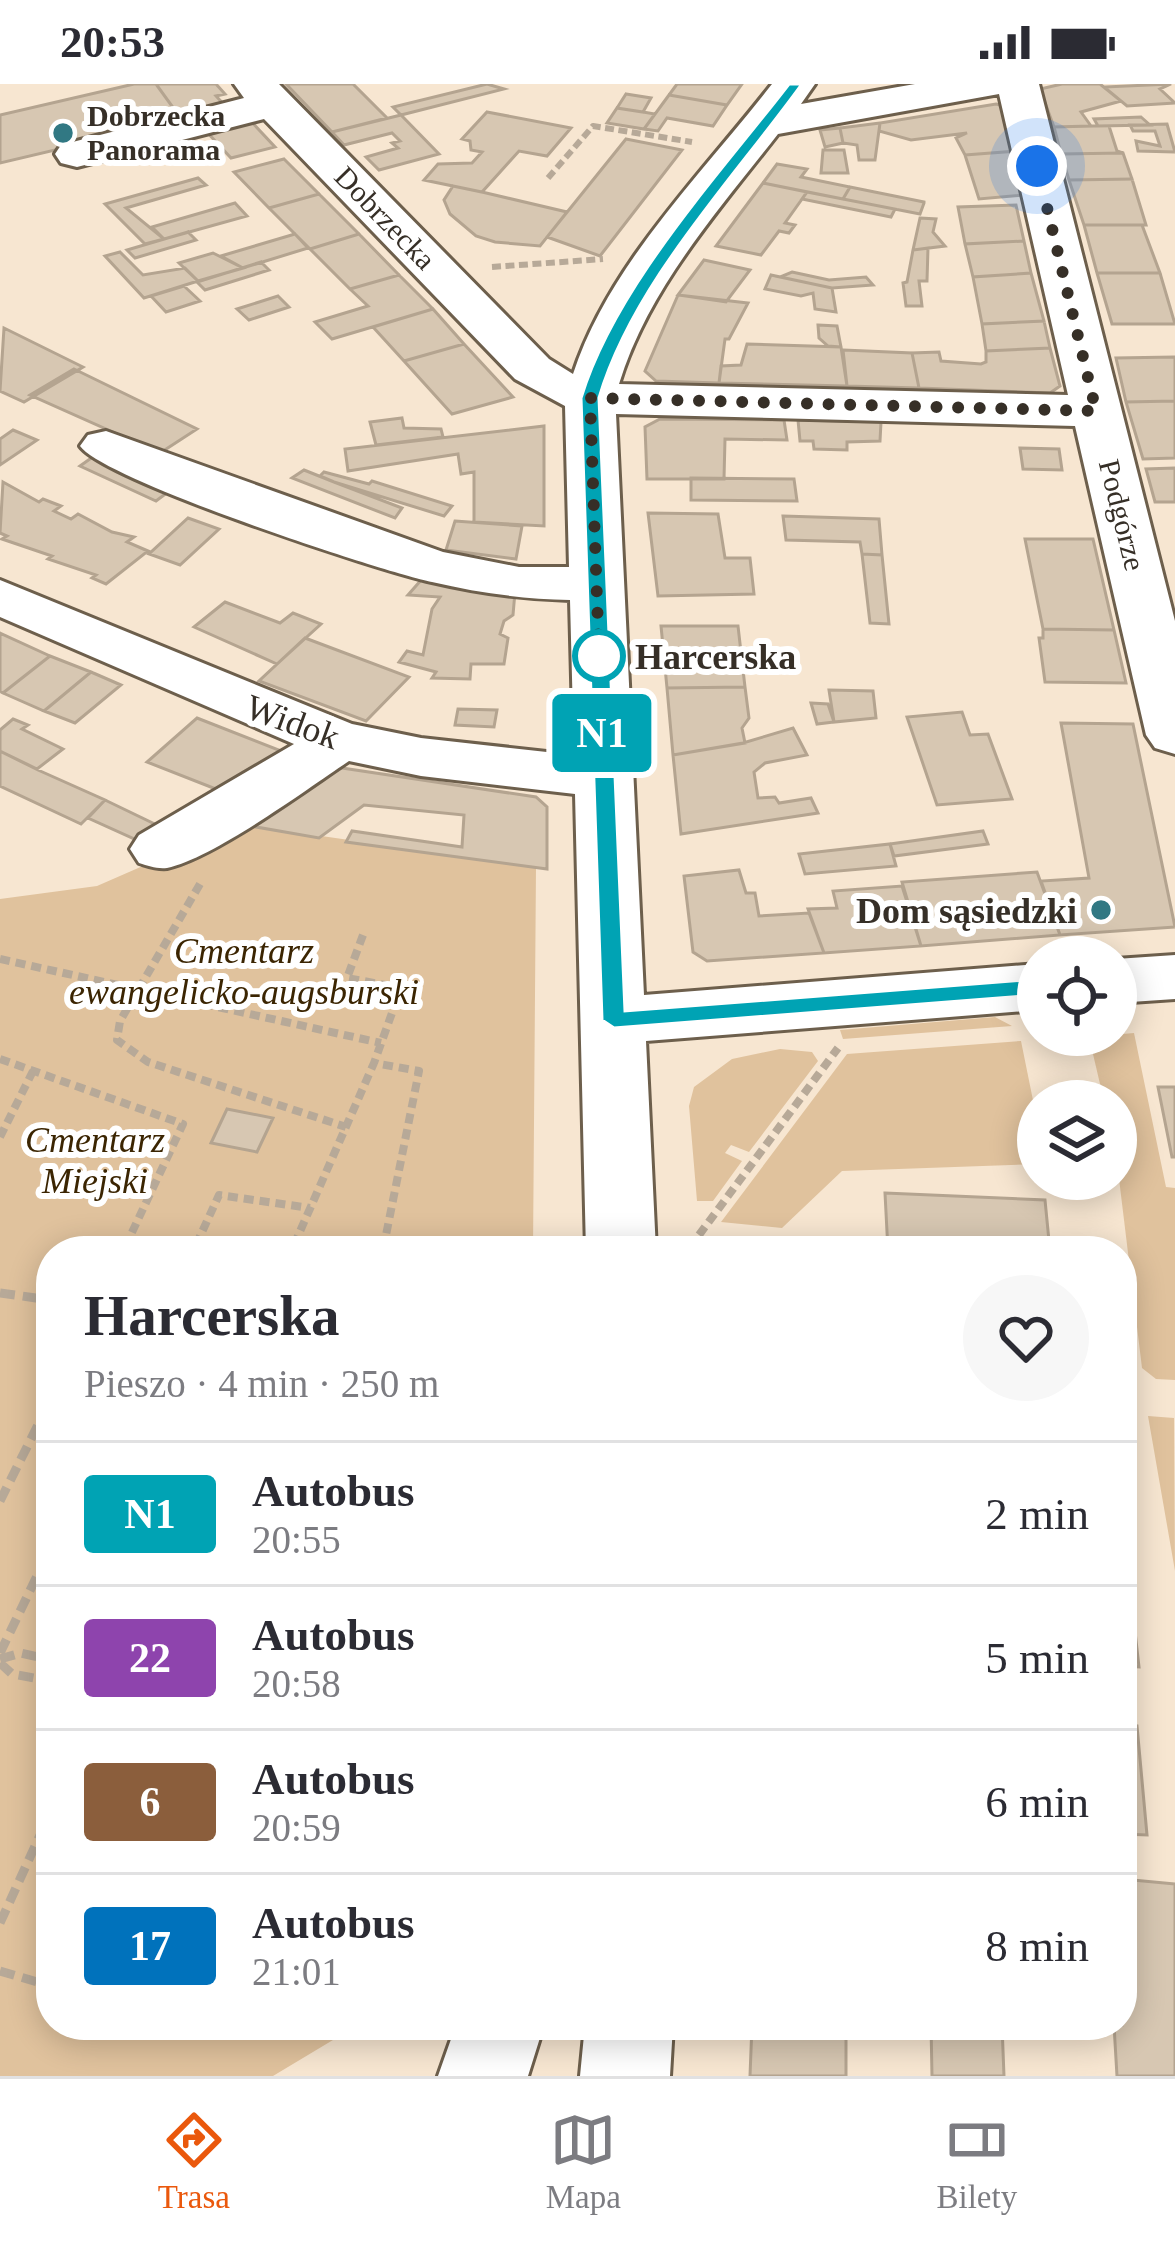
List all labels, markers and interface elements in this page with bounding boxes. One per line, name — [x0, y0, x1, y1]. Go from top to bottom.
text: 20:53 — [60, 17, 165, 67]
place label: Dobrzecka Panorama — [87, 99, 225, 166]
marker: Dobrzecka Panorama — [50, 120, 76, 146]
your location — [1007, 136, 1067, 196]
street label: Dobrzecka — [328, 159, 442, 276]
street label: Podgórze — [1093, 456, 1152, 574]
marker: Harcerska — [574, 631, 624, 681]
place label: Harcerska — [635, 637, 796, 677]
street label: Widok — [240, 687, 345, 757]
line badge: N1 — [548, 694, 656, 772]
text: N1 — [576, 710, 628, 756]
place label: Dom sąsiedzki — [856, 891, 1077, 931]
marker: Dom sąsiedzki — [1088, 897, 1114, 923]
park label: Cmentarz ewangelicko-augsburski — [69, 931, 419, 1012]
map controls — [1017, 936, 1137, 1200]
button: locate — [1017, 936, 1137, 1056]
button: layers — [1017, 1080, 1137, 1200]
park label: Cmentarz Miejski — [25, 1120, 165, 1201]
button: heart — [963, 1275, 1089, 1401]
text: Harcerska — [84, 1284, 339, 1347]
text: Pieszo · 4 min · 250 m — [84, 1362, 439, 1405]
text: Autobus — [252, 1466, 415, 1516]
text: 2 min — [985, 1489, 1089, 1539]
text: N1 — [124, 1491, 176, 1537]
text: 20:55 — [252, 1518, 341, 1561]
text: Autobus — [252, 1610, 415, 1660]
text: 5 min — [985, 1633, 1089, 1683]
text: 22 — [129, 1635, 171, 1681]
text: 20:58 — [252, 1662, 341, 1705]
text: Autobus — [252, 1754, 415, 1804]
text: 6 min — [985, 1777, 1089, 1827]
text: 6 — [140, 1779, 161, 1825]
text: 20:59 — [252, 1806, 341, 1849]
text: Autobus — [252, 1898, 415, 1948]
text: 8 min — [985, 1921, 1089, 1971]
text: 17 — [129, 1923, 171, 1969]
text: 21:01 — [252, 1950, 341, 1993]
tab: Trasa — [158, 2107, 230, 2216]
tab: Mapa — [546, 2107, 621, 2216]
tab: Bilety — [936, 2107, 1017, 2216]

